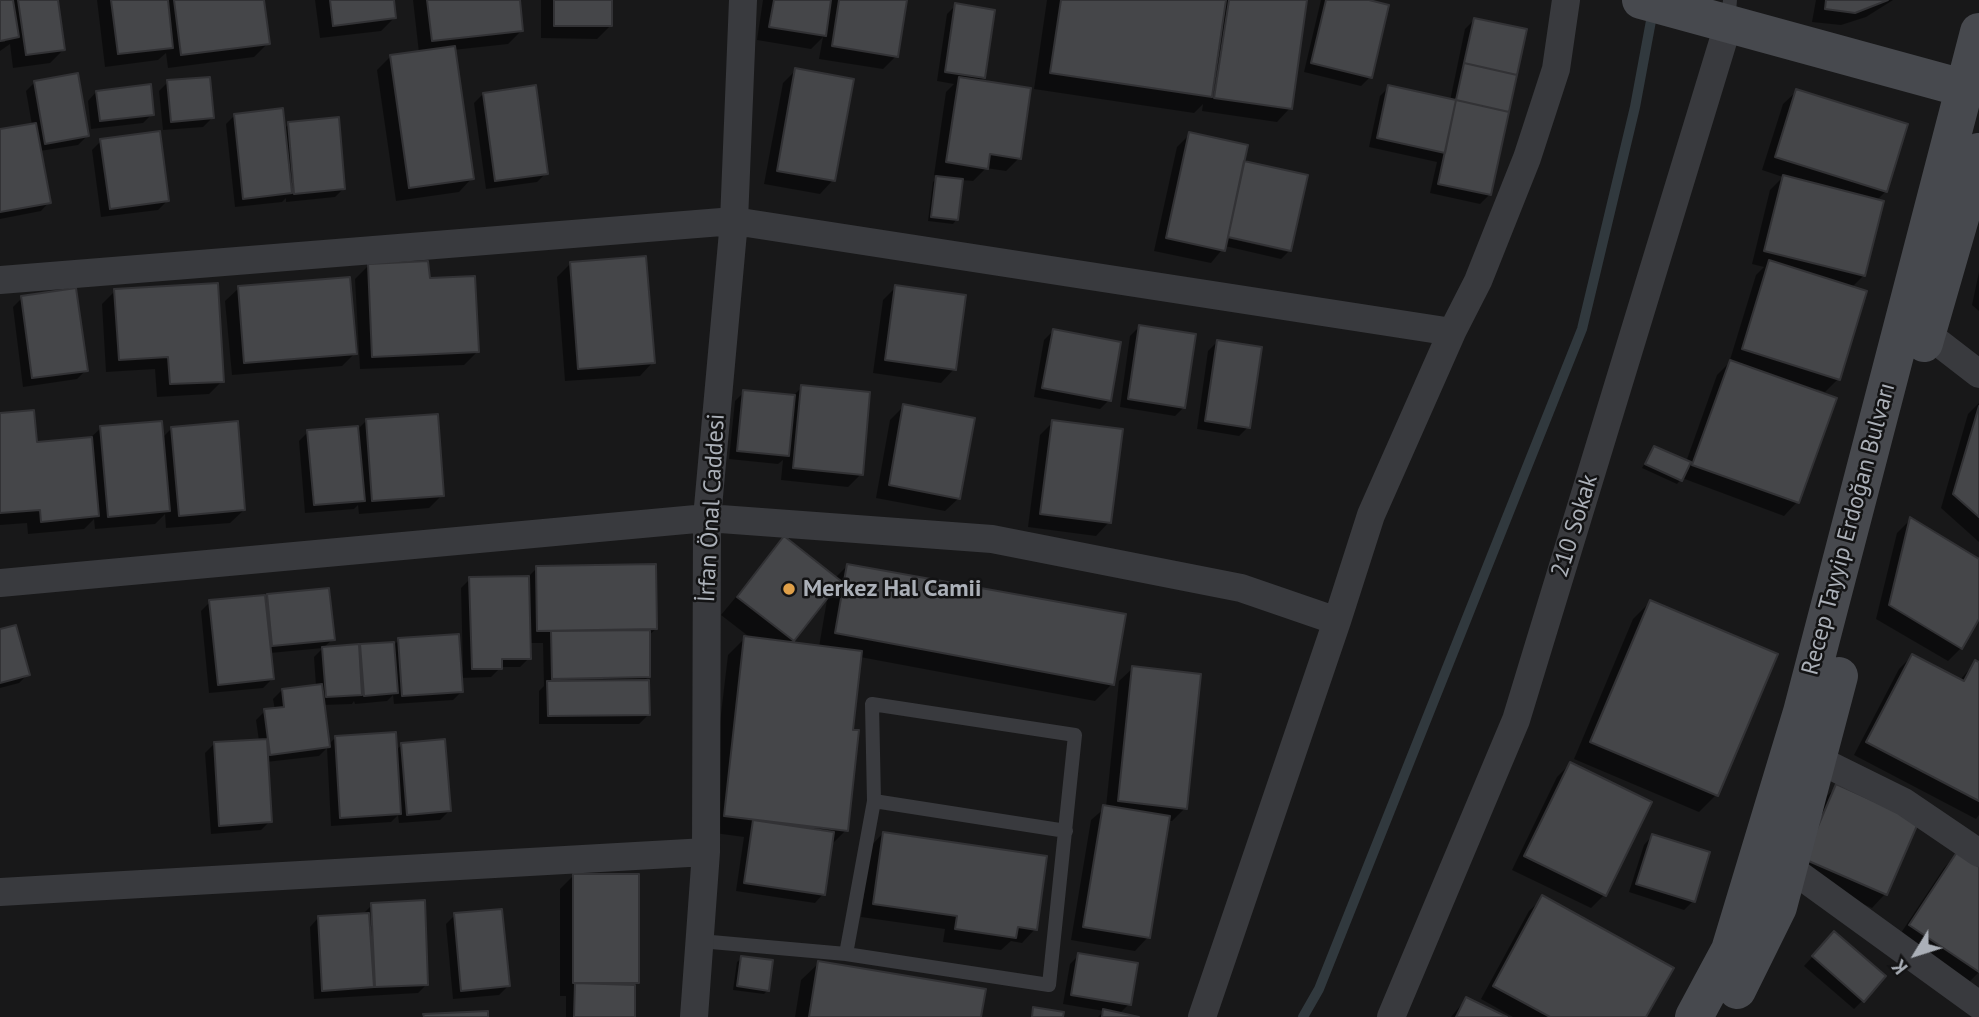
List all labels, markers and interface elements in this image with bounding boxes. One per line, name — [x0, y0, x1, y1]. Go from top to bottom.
street label: Recep Tayyip Erdoğan Bulvarı — [1796, 380, 1902, 678]
street label: İrfan Önal Caddesi — [693, 413, 731, 603]
street label: 210 Sokak — [1546, 471, 1604, 581]
place label: Merkez Hal Camii — [803, 575, 981, 603]
marker: Merkez Hal Camii — [781, 581, 797, 597]
north arrow — [1881, 919, 1951, 989]
text: K — [1886, 955, 1913, 979]

